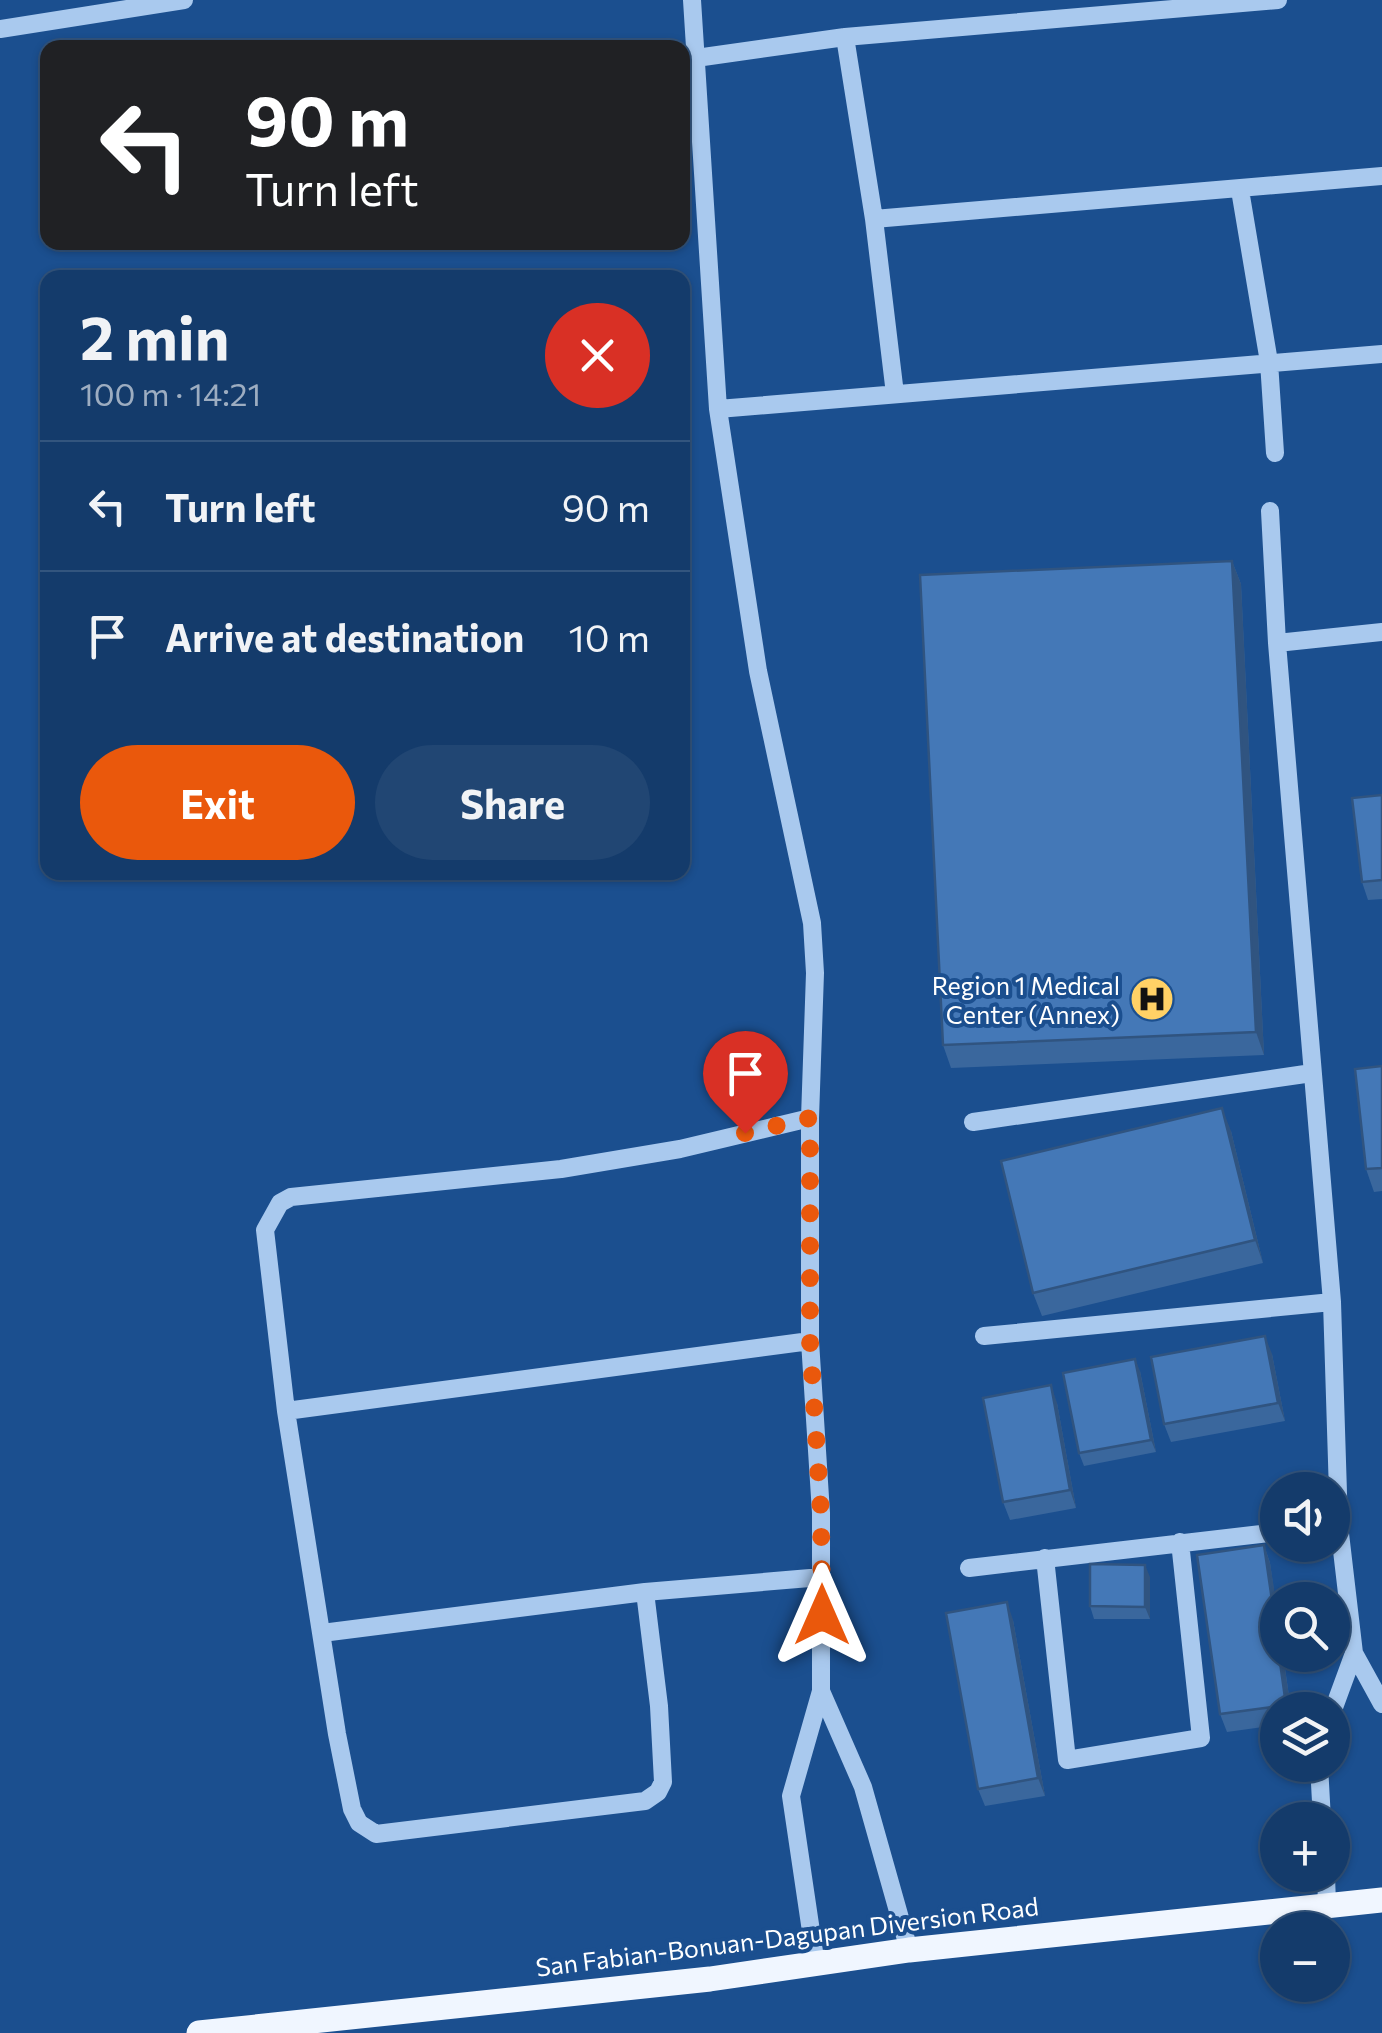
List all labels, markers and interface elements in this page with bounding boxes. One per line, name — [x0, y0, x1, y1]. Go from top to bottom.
text: 90 m — [245, 75, 409, 160]
icon: left — [80, 80, 210, 210]
text: Turn left — [245, 160, 419, 215]
text: 2 min — [80, 299, 229, 372]
button: close — [545, 303, 650, 408]
text: 100 m · 14:21 — [80, 373, 261, 413]
icon: left — [80, 479, 135, 534]
text: Turn left — [165, 483, 316, 530]
text: 90 m — [562, 483, 650, 530]
icon: arrive — [80, 609, 135, 664]
text: Arrive at destination — [165, 613, 524, 660]
text: 10 m — [569, 613, 650, 660]
button: Exit — [80, 745, 355, 860]
button: Share — [375, 745, 650, 860]
place label: Region 1 Medical Center (Annex) — [932, 970, 1120, 1029]
hospital icon: Region 1 Medical Center (Annex) — [1129, 976, 1175, 1022]
pin — [703, 1031, 788, 1134]
icon: arrive — [718, 1046, 773, 1101]
map controls — [1260, 1472, 1350, 2002]
button: sound — [1260, 1472, 1350, 1562]
position arrow — [770, 1563, 874, 1667]
button: search — [1260, 1582, 1350, 1672]
button: layers — [1260, 1692, 1350, 1782]
button: + — [1260, 1802, 1350, 1892]
street label: San Fabian-Bonuan-Dagupan Diversion Road — [534, 1890, 1040, 1982]
button: − — [1260, 1912, 1350, 2002]

